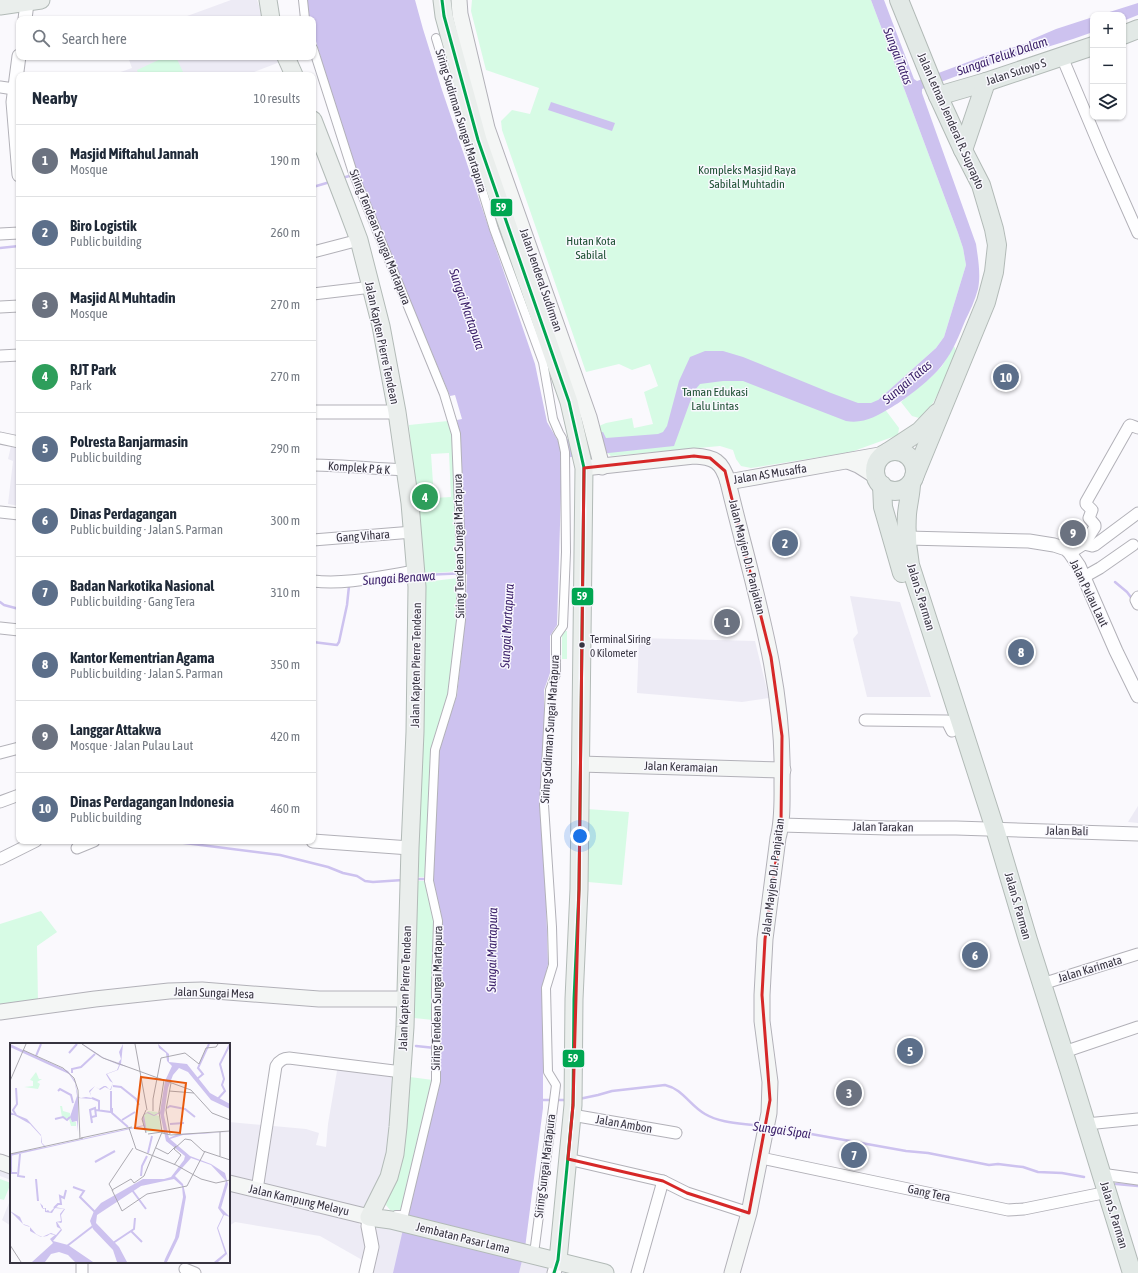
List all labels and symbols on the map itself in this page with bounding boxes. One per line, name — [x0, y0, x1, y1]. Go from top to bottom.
water label: Sungai Tatas — [880, 24, 916, 87]
water label: Sungai Teluk Dalam — [954, 33, 1050, 79]
street label: Siring Sudirman Sungai Martapura — [432, 48, 490, 194]
street label: Jalan Letnan Jenderal R. Suprapto — [915, 51, 988, 192]
street label: Jalan Sutoyo S — [984, 56, 1048, 88]
park label: Kompleks Masjid Raya Sabilal Muhtadin — [698, 163, 796, 191]
street label: Siring Tendean Sungai Martapura — [346, 167, 414, 307]
line badge: 59 — [490, 198, 513, 217]
text: 59 — [496, 201, 506, 213]
street label: Jalan Jenderal Sudirman — [517, 226, 565, 334]
park label: Hutan Kota Sabilal — [566, 234, 616, 262]
water label: Sungai Martapura — [446, 266, 488, 352]
street label: Jalan Kapten Pierre Tendean — [362, 280, 402, 406]
water label: Sungai Tatas — [878, 357, 935, 408]
pin: 10 — [993, 362, 1019, 392]
park label: Taman Edukasi Lalu Lintas — [682, 385, 748, 413]
street label: Komplek P & K — [327, 459, 391, 477]
street label: Jalan AS Musaffa — [732, 461, 808, 487]
street label: Siring Tendean Sungai Martapura — [451, 474, 467, 618]
pin: 4 — [412, 482, 438, 512]
street label: Jalan Mayjen D.I. Panjaitan — [726, 498, 768, 616]
pin: 9 — [1060, 518, 1086, 548]
street label: Gang Vihara — [336, 527, 390, 545]
pin: 2 — [772, 528, 798, 558]
street label: Jalan Pulau Laut — [1067, 557, 1112, 629]
street label: Jalan S. Parman — [904, 562, 938, 632]
water label: Sungai Benawa — [361, 568, 436, 588]
water label: Sungai Martapura — [497, 583, 517, 670]
line badge: 59 — [571, 587, 594, 606]
text: 59 — [577, 590, 587, 602]
street label: Jalan Kapten Pierre Tendean — [408, 602, 424, 728]
pin: 1 — [714, 607, 740, 637]
place label: Terminal Siring 0 Kilometer — [590, 633, 651, 659]
pin: 8 — [1008, 637, 1034, 667]
marker: Terminal Siring 0 Kilometer — [577, 640, 587, 650]
street label: Siring Sudirman Sungai Martapura — [538, 654, 562, 804]
street label: Jalan Keramaian — [644, 759, 718, 775]
street label: Jalan Mayjen D.I. Panjaitan — [759, 817, 787, 937]
street label: Jalan Tarakan — [852, 819, 914, 835]
street label: Jalan Bali — [1045, 824, 1089, 838]
your location — [570, 826, 590, 846]
street label: Jalan S. Parman — [1002, 871, 1034, 941]
water label: Sungai Martapura — [484, 907, 500, 994]
street label: Jalan Kapten Pierre Tendean — [396, 925, 414, 1051]
street label: Siring Tendean Sungai Martapura — [429, 926, 445, 1070]
pin: 6 — [962, 940, 988, 970]
street label: Jalan Karimata — [1056, 953, 1124, 985]
street label: Jalan Sungai Mesa — [174, 985, 254, 1001]
pin: 5 — [897, 1036, 923, 1066]
inset map — [10, 1043, 230, 1263]
line badge: 59 — [562, 1049, 585, 1068]
text: 59 — [568, 1052, 578, 1064]
pin: 3 — [836, 1078, 862, 1108]
street label: Jalan Ambon — [595, 1112, 653, 1136]
street label: Siring Sungai Martapura — [532, 1113, 558, 1219]
water label: Sungai Sipai — [751, 1118, 812, 1141]
pin: 7 — [841, 1140, 867, 1170]
street label: Jalan S. Parman — [1097, 1180, 1131, 1250]
street label: Jalan Kampung Melayu — [247, 1182, 351, 1218]
street label: Gang Tera — [906, 1182, 952, 1204]
street label: Jembatan Pasar Lama — [415, 1220, 511, 1256]

